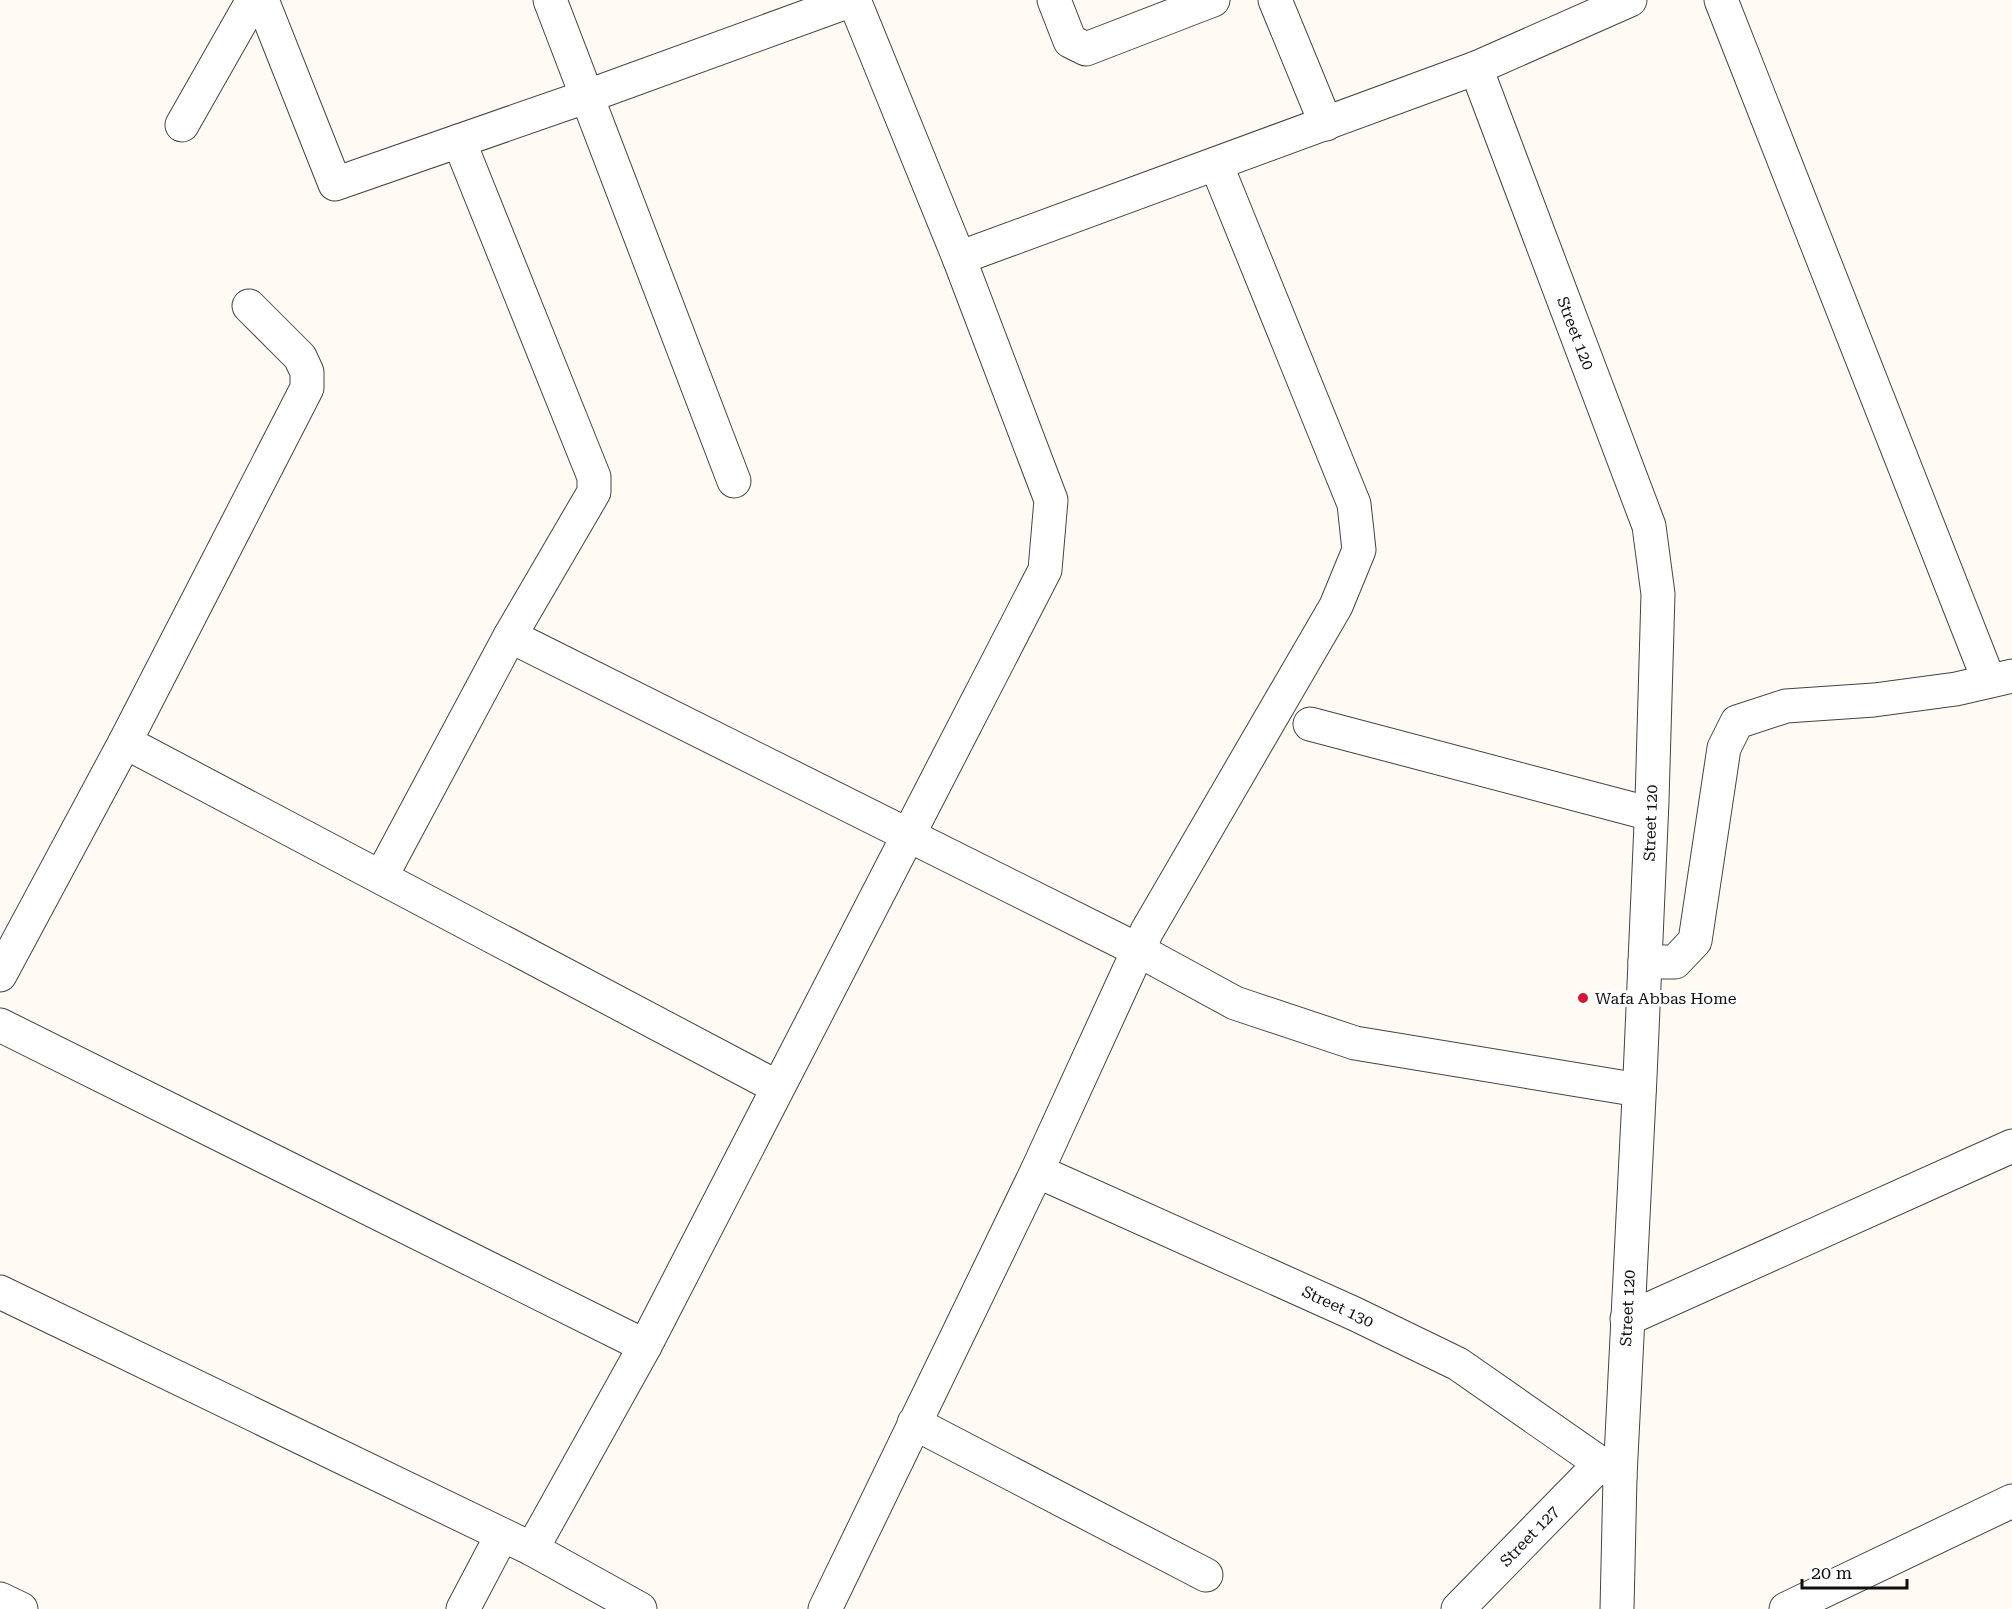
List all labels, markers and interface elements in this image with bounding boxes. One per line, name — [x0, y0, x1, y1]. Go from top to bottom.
street label: Street 120 — [1553, 294, 1598, 372]
street label: Street 120 — [1640, 784, 1661, 862]
place label: Wafa Abbas Home — [1595, 989, 1737, 1008]
marker: Wafa Abbas Home — [1576, 991, 1590, 1005]
street label: Street 120 — [1616, 1269, 1639, 1347]
street label: Street 130 — [1299, 1282, 1377, 1331]
street label: Street 127 — [1496, 1502, 1563, 1571]
scale bar — [1802, 1552, 1907, 1590]
text: 20 m — [1811, 1562, 1852, 1583]

